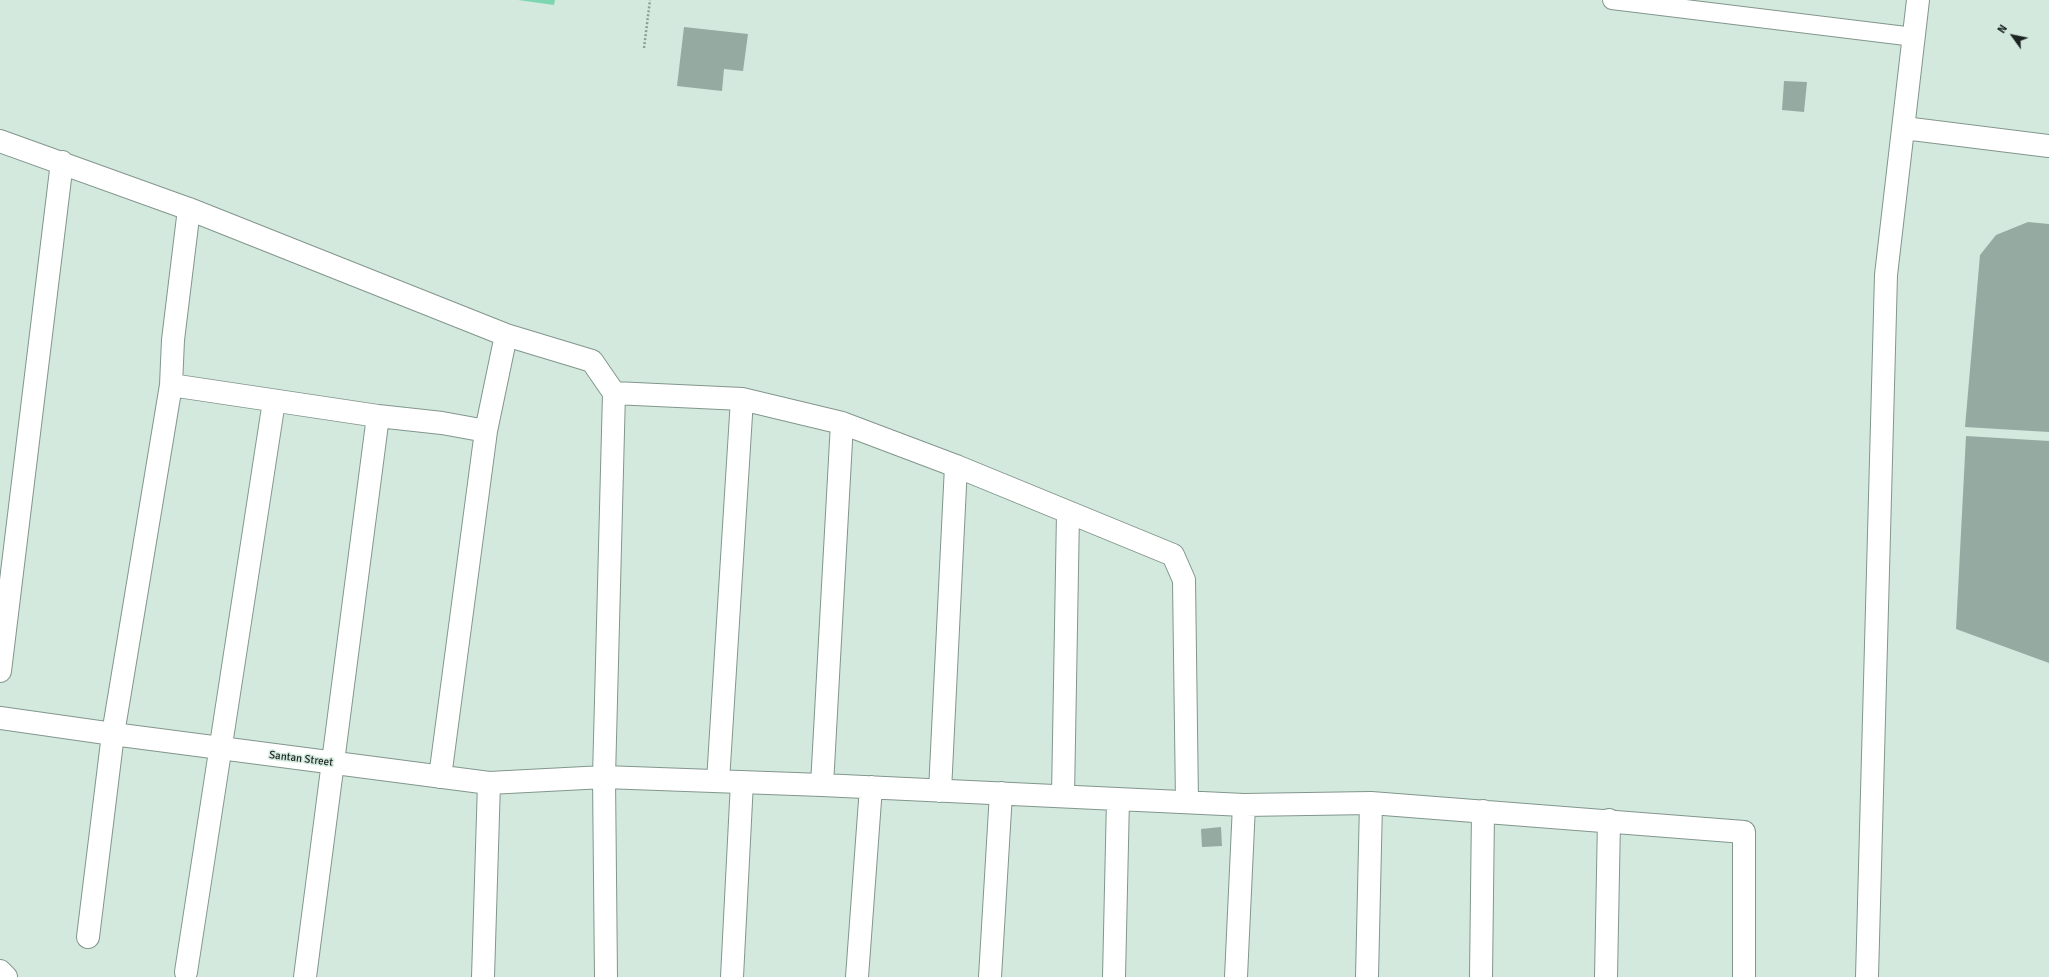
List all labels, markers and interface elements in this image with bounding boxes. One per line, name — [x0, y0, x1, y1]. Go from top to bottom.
north arrow — [1993, 16, 2033, 56]
text: N — [1995, 22, 2010, 36]
street label: Santan Street — [268, 749, 334, 769]

